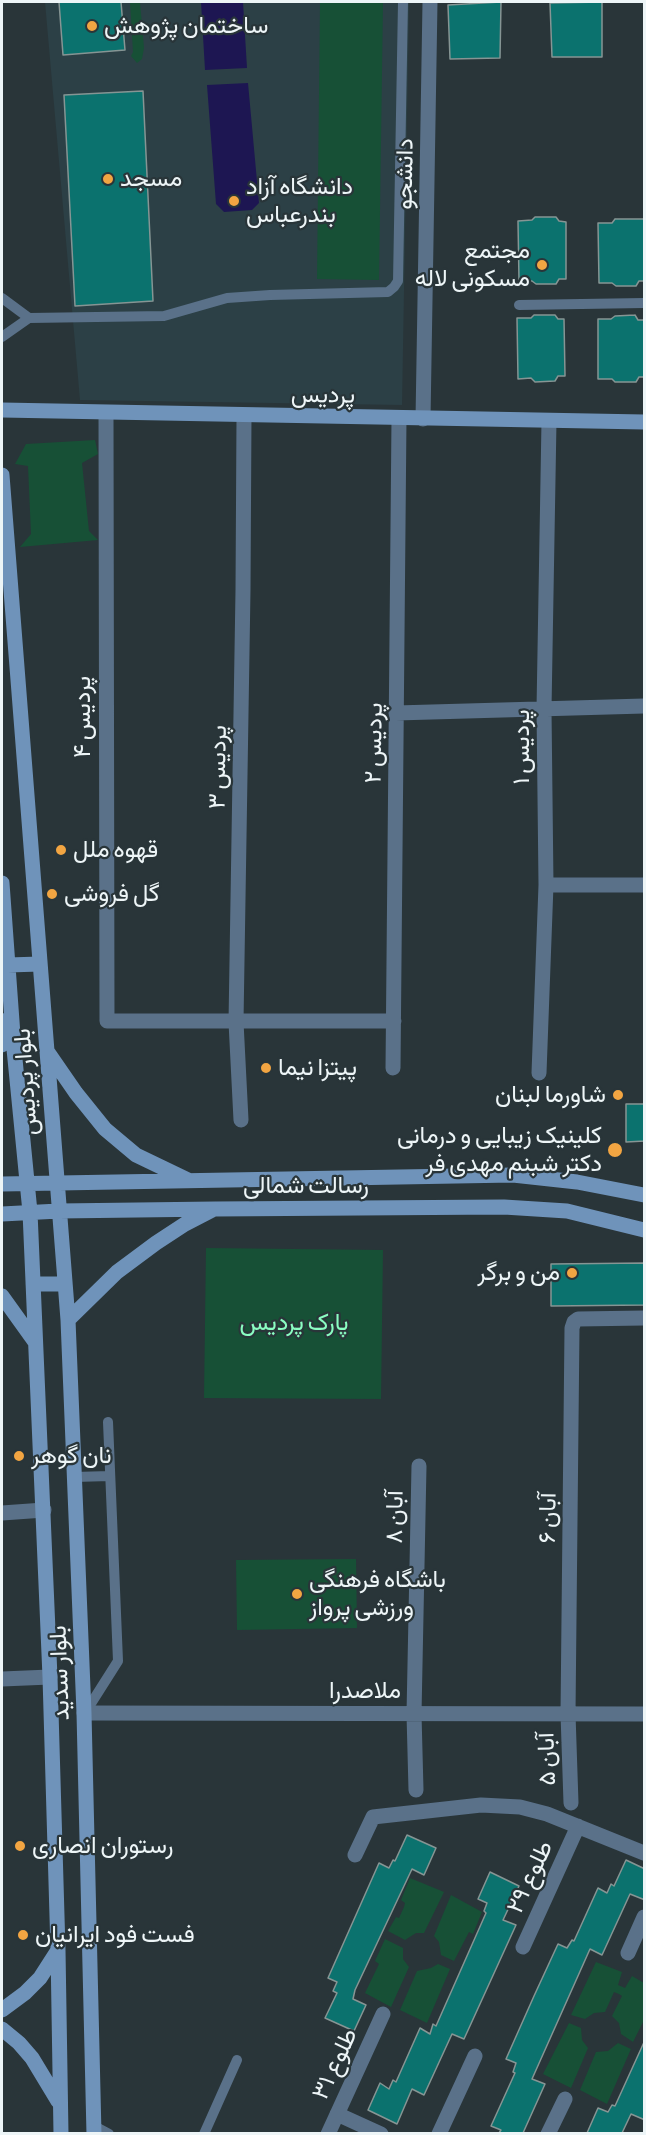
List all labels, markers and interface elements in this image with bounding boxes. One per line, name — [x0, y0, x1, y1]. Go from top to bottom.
place label: ساختمان پژوهش — [104, 12, 268, 40]
marker: ساختمان پژوهش — [85, 19, 99, 33]
street label: دانشجو — [390, 138, 420, 210]
place label: مسجد — [120, 165, 182, 193]
marker: مسجد — [101, 172, 115, 186]
place label: دانشگاه آزاد بندرعباس — [246, 173, 353, 229]
marker: دانشگاه آزاد بندرعباس — [227, 194, 241, 208]
place label: مجتمع مسکونی لاله — [415, 237, 530, 293]
marker: مجتمع مسکونی لاله — [535, 258, 549, 272]
street label: پردیس — [291, 380, 355, 410]
street label: پردیس ۴ — [69, 676, 97, 758]
street label: پردیس ۲ — [359, 702, 389, 784]
street label: پردیس ۱ — [508, 709, 536, 785]
street label: پردیس ۳ — [203, 725, 233, 809]
place label: قهوه ملل — [73, 836, 158, 864]
marker: قهوه ملل — [54, 843, 68, 857]
place label: گل فروشی — [64, 880, 160, 908]
marker: گل فروشی — [45, 887, 59, 901]
street label: بلوار پردیس — [8, 1027, 44, 1137]
place label: پیتزا نیما — [278, 1054, 357, 1082]
marker: پیتزا نیما — [259, 1061, 273, 1075]
place label: شاورما لبنان — [495, 1081, 606, 1109]
marker: شاورما لبنان — [611, 1088, 625, 1102]
place label: کلینیک زیبایی و درمانی دکتر شبنم مهدی فر — [397, 1122, 602, 1178]
marker: کلینیک زیبایی و درمانی دکتر شبنم مهدی فر — [606, 1141, 624, 1159]
street label: رسالت شمالی — [243, 1172, 369, 1200]
place label: من و برگر — [477, 1259, 560, 1287]
marker: من و برگر — [565, 1266, 579, 1280]
park label: پارک پردیس — [239, 1309, 349, 1337]
place label: نان گوهر — [31, 1442, 112, 1470]
marker: نان گوهر — [12, 1449, 26, 1463]
street label: آبان ۸ — [380, 1490, 410, 1544]
street label: آبان ۶ — [533, 1492, 563, 1544]
place label: باشگاه فرهنگی ورزشی پرواز — [309, 1566, 446, 1622]
marker: باشگاه فرهنگی ورزشی پرواز — [290, 1587, 304, 1601]
street label: بلوار سدید — [44, 1625, 76, 1721]
street label: ملاصدرا — [329, 1677, 401, 1705]
street label: آبان ۵ — [532, 1732, 562, 1786]
place label: رستوران انصاری — [32, 1832, 173, 1860]
street label: طلوع ۲۹ — [501, 1836, 559, 1918]
marker: رستوران انصاری — [13, 1839, 27, 1853]
place label: فست فود ایرانیان — [35, 1921, 195, 1949]
marker: فست فود ایرانیان — [16, 1928, 30, 1942]
street label: طلوع ۳۱ — [306, 2024, 364, 2104]

